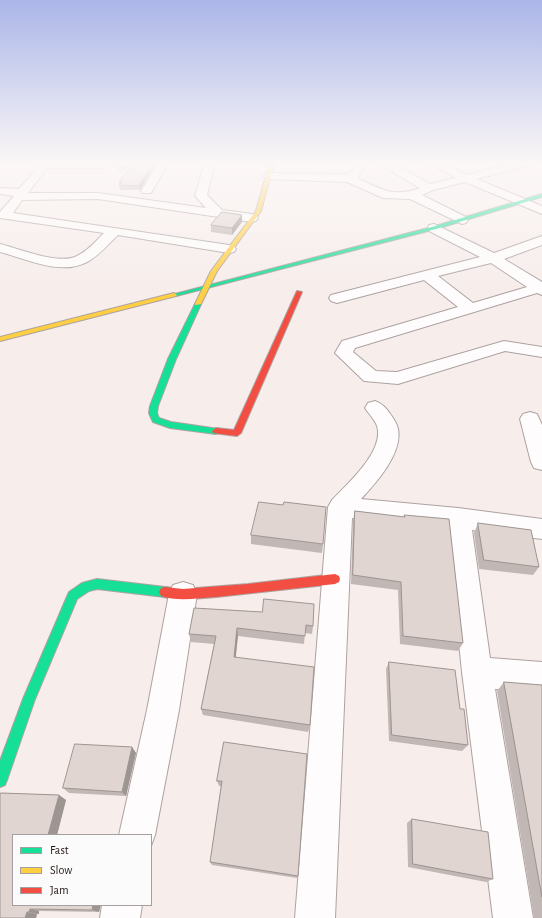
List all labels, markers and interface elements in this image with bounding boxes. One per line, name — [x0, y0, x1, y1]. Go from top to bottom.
legend — [12, 834, 152, 906]
text: Fast — [50, 844, 69, 856]
text: Slow — [50, 864, 72, 876]
text: Jam — [50, 884, 69, 896]

